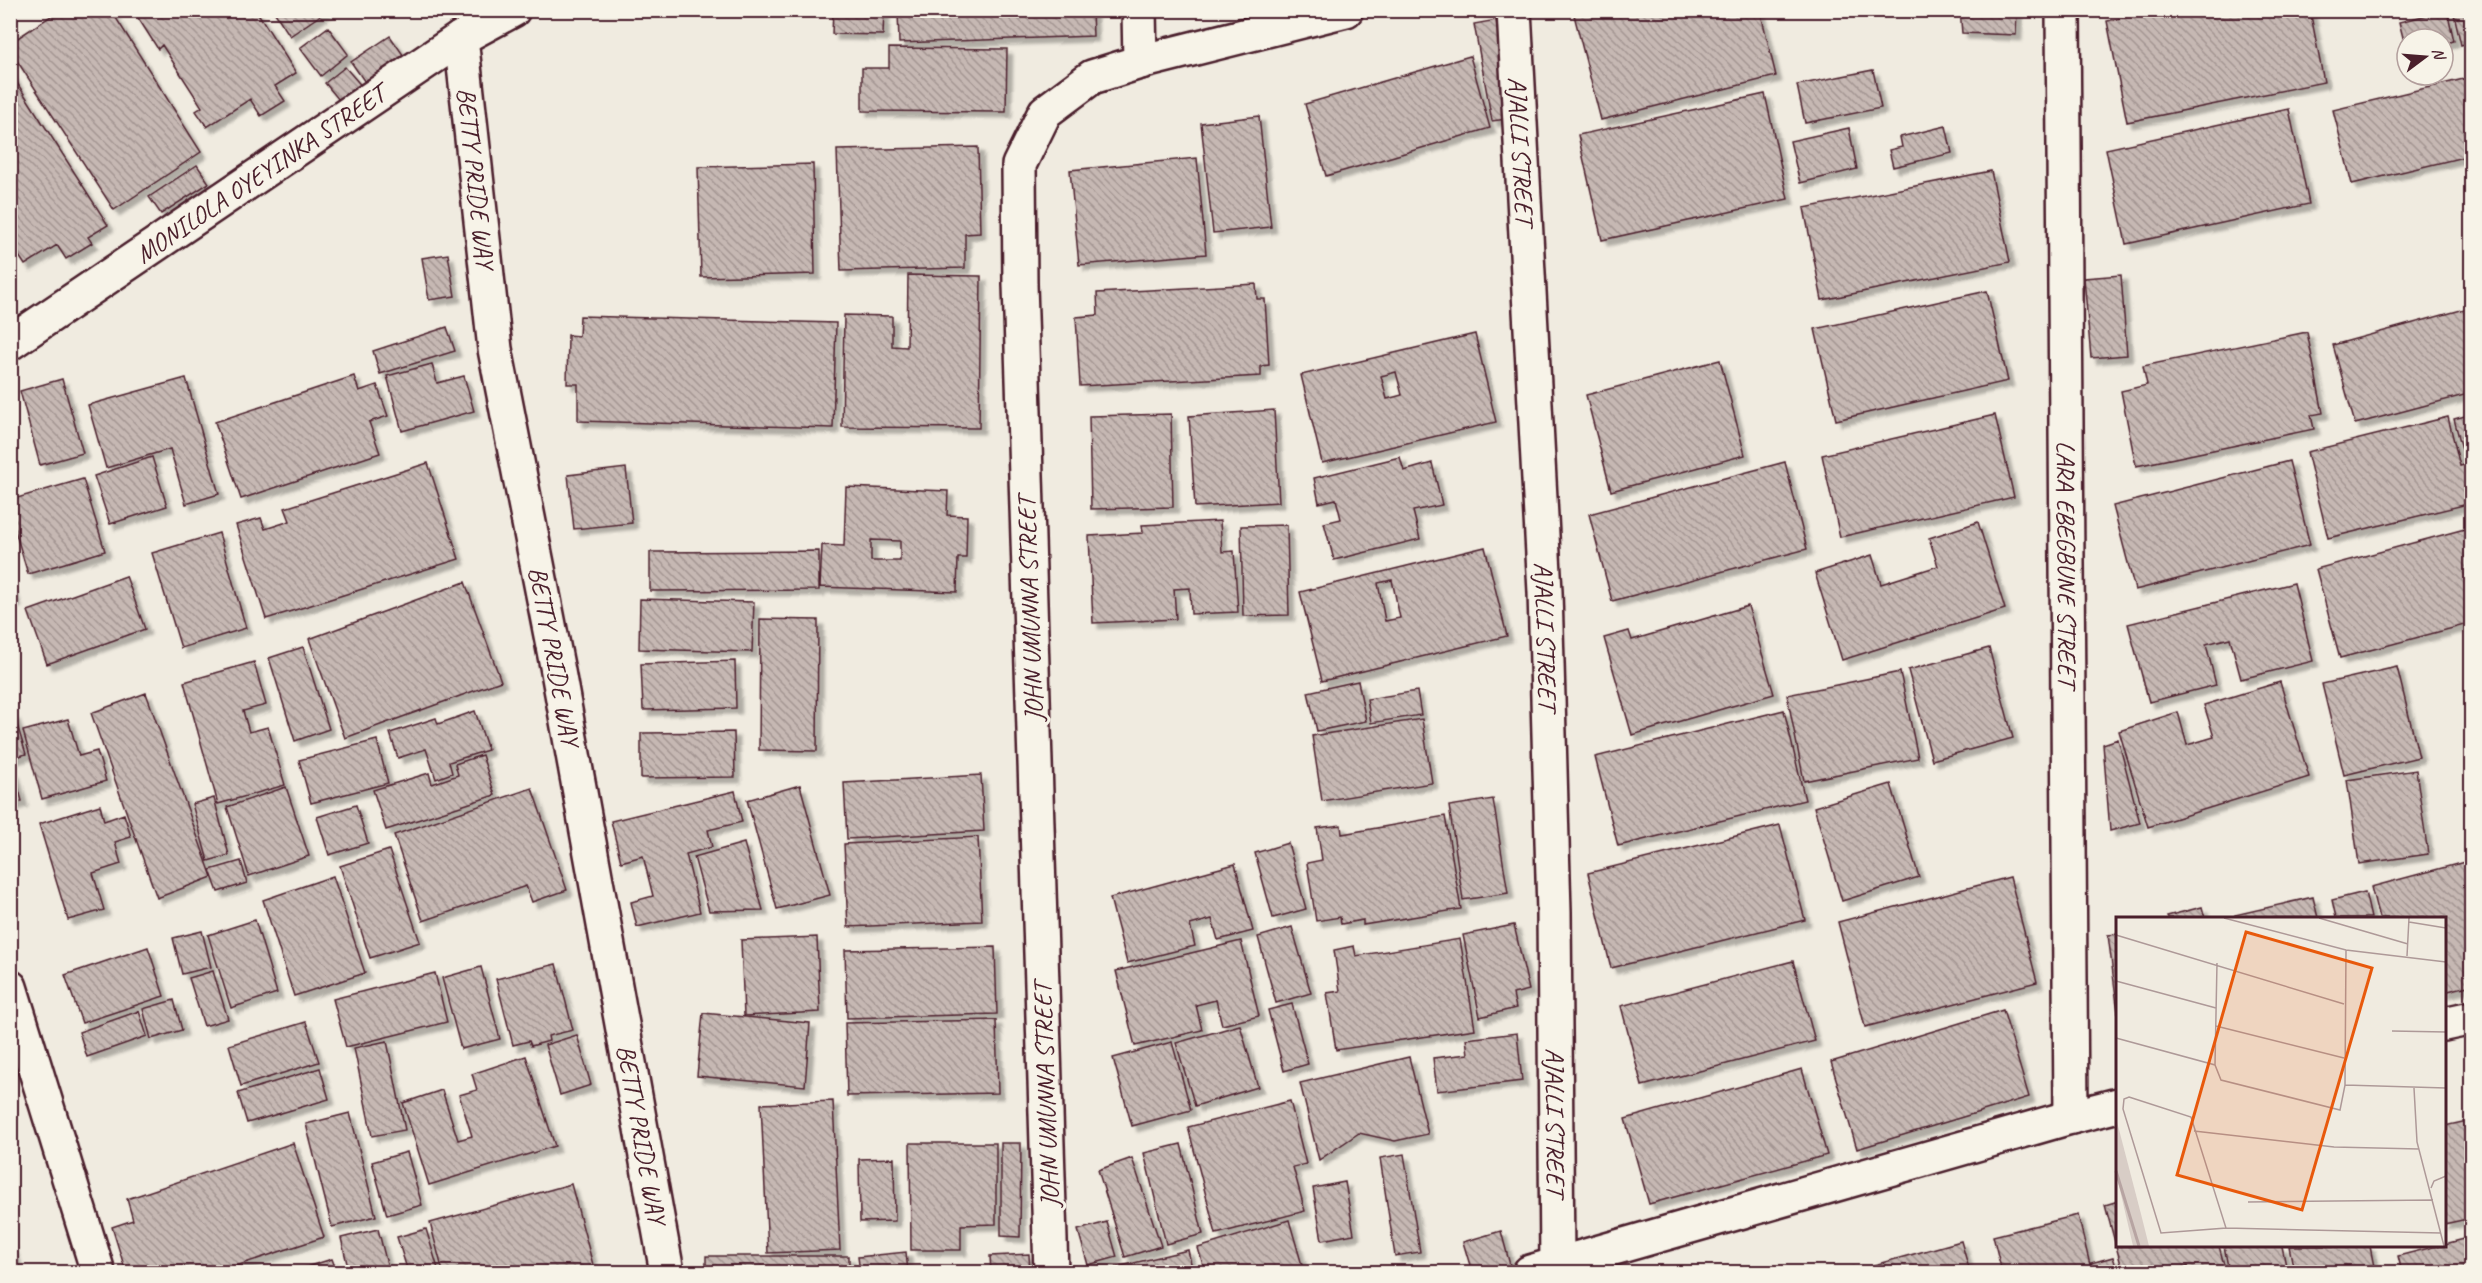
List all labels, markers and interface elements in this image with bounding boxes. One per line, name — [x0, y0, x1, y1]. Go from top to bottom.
north arrow — [2395, 27, 2455, 87]
text: N — [2427, 46, 2450, 64]
street label: MONILOLA OYEYINKA STREET — [129, 74, 397, 270]
street label: AJALLI STREET — [1501, 76, 1542, 231]
street label: BETTY PRIDE WAY — [450, 86, 503, 274]
street label: LARA EBEGBUNE STREET — [2050, 441, 2084, 692]
street label: JOHN UMUNNA STREET — [1009, 491, 1050, 724]
street label: AJALLI STREET — [1527, 561, 1565, 716]
street label: BETTY PRIDE WAY — [521, 564, 588, 752]
inset map — [2116, 917, 2446, 1247]
street label: JOHN UMUNNA STREET — [1025, 977, 1066, 1210]
street label: BETTY PRIDE WAY — [610, 1042, 675, 1231]
street label: AJALLI STREET — [1539, 1048, 1573, 1201]

